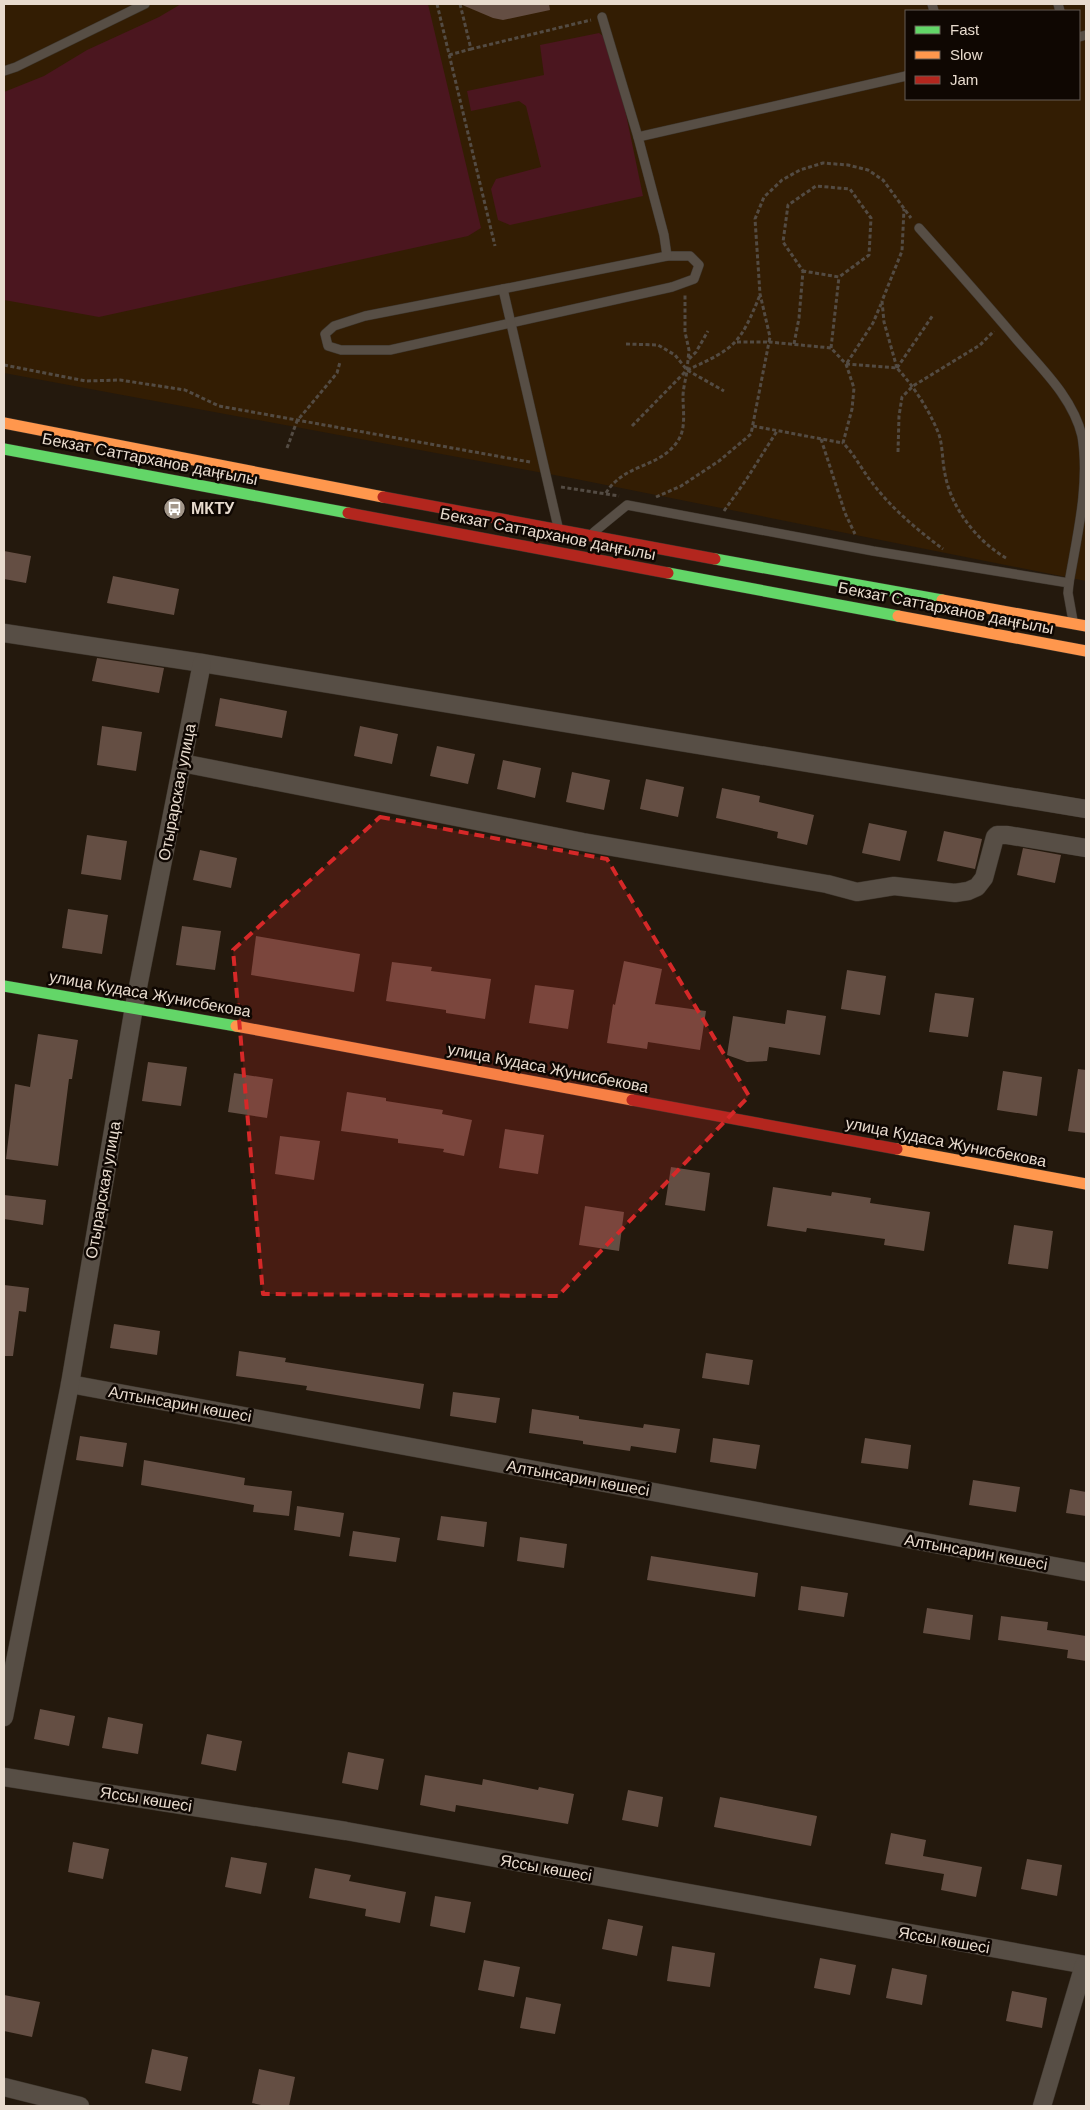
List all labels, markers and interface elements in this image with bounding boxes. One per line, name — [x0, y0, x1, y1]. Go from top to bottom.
legend — [905, 10, 1080, 100]
text: Fast — [950, 21, 980, 38]
text: Slow — [950, 46, 983, 63]
text: Jam — [950, 71, 978, 88]
street label: Бекзат Саттарханов даңғылы — [41, 430, 259, 488]
bus stop icon: МКТУ — [163, 496, 187, 520]
place label: МКТУ — [191, 500, 235, 517]
street label: Бекзат Саттарханов даңғылы — [439, 505, 657, 563]
street label: Бекзат Саттарханов даңғылы — [837, 579, 1055, 637]
street label: Отырарская улица — [155, 722, 199, 862]
street label: улица Кудаса Жунисбекова — [48, 968, 252, 1020]
street label: улица Кудаса Жунисбекова — [446, 1040, 650, 1096]
street label: улица Кудаса Жунисбекова — [844, 1114, 1048, 1170]
street label: Отырарская улица — [83, 1120, 123, 1260]
street label: Алтынсарин көшесі — [107, 1383, 253, 1425]
street label: Алтынсарин көшесі — [505, 1457, 651, 1499]
street label: Алтынсарин көшесі — [903, 1531, 1049, 1573]
street label: Яссы көшесі — [99, 1783, 193, 1815]
street label: Яссы көшесі — [499, 1852, 593, 1884]
street label: Яссы көшесі — [897, 1924, 991, 1956]

